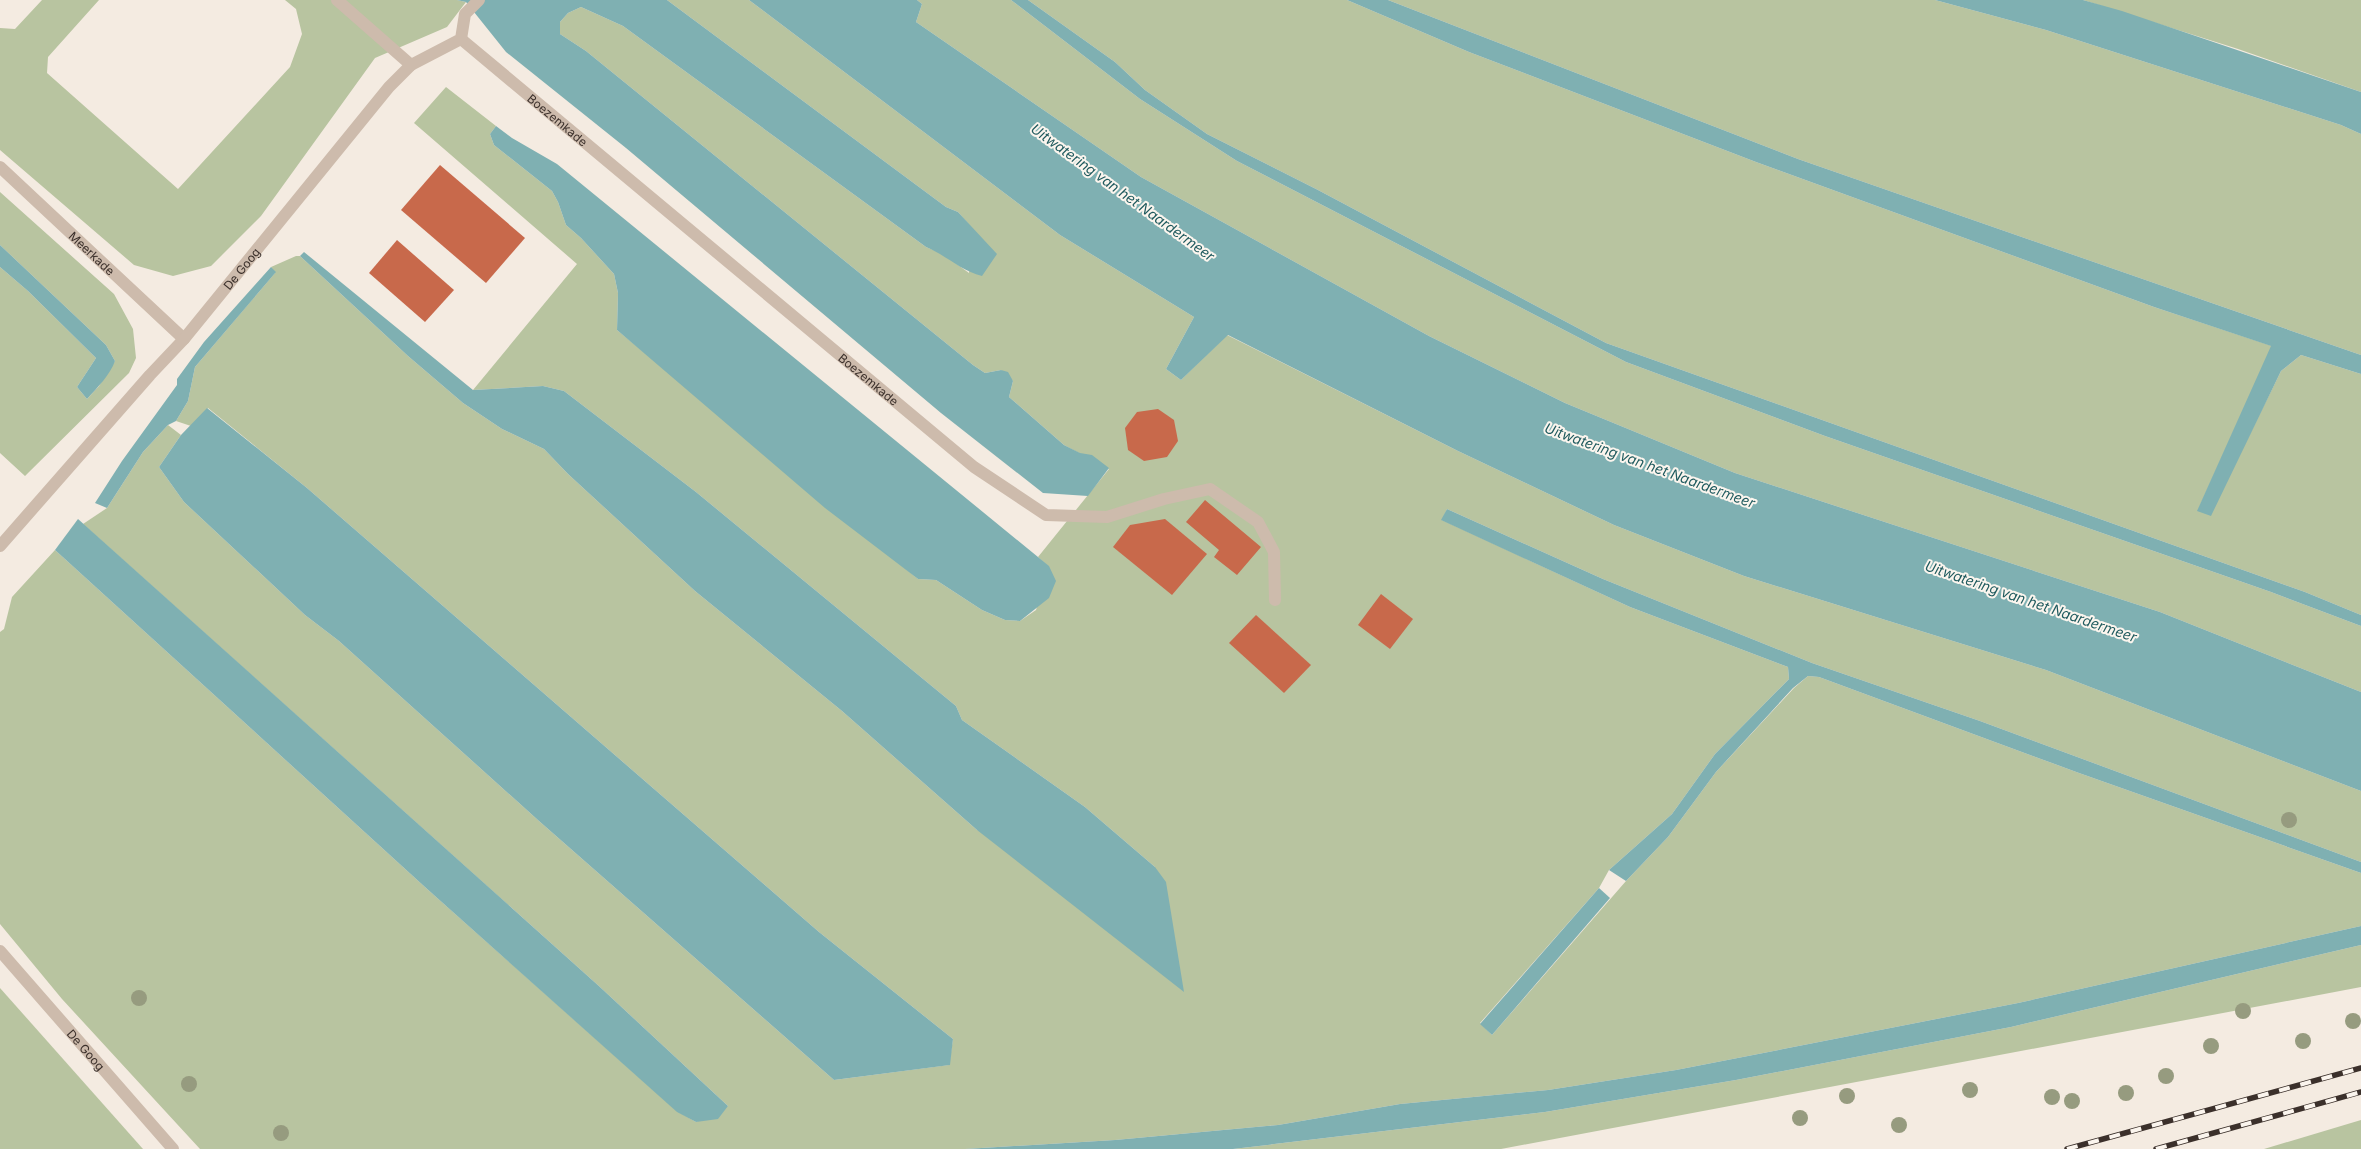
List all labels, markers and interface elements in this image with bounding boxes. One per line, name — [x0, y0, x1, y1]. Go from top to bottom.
street label: Boezemkade — [525, 90, 591, 149]
water label: Uitwatering van het Naardermeer — [1028, 120, 1219, 265]
street label: Meerkade — [66, 228, 118, 278]
street label: De Goog — [220, 244, 263, 292]
street label: Boezemkade — [836, 350, 902, 408]
water label: Uitwatering van het Naardermeer — [1543, 419, 1758, 511]
water label: Uitwatering van het Naardermeer — [1923, 557, 2140, 645]
street label: De Goog — [64, 1026, 108, 1073]

